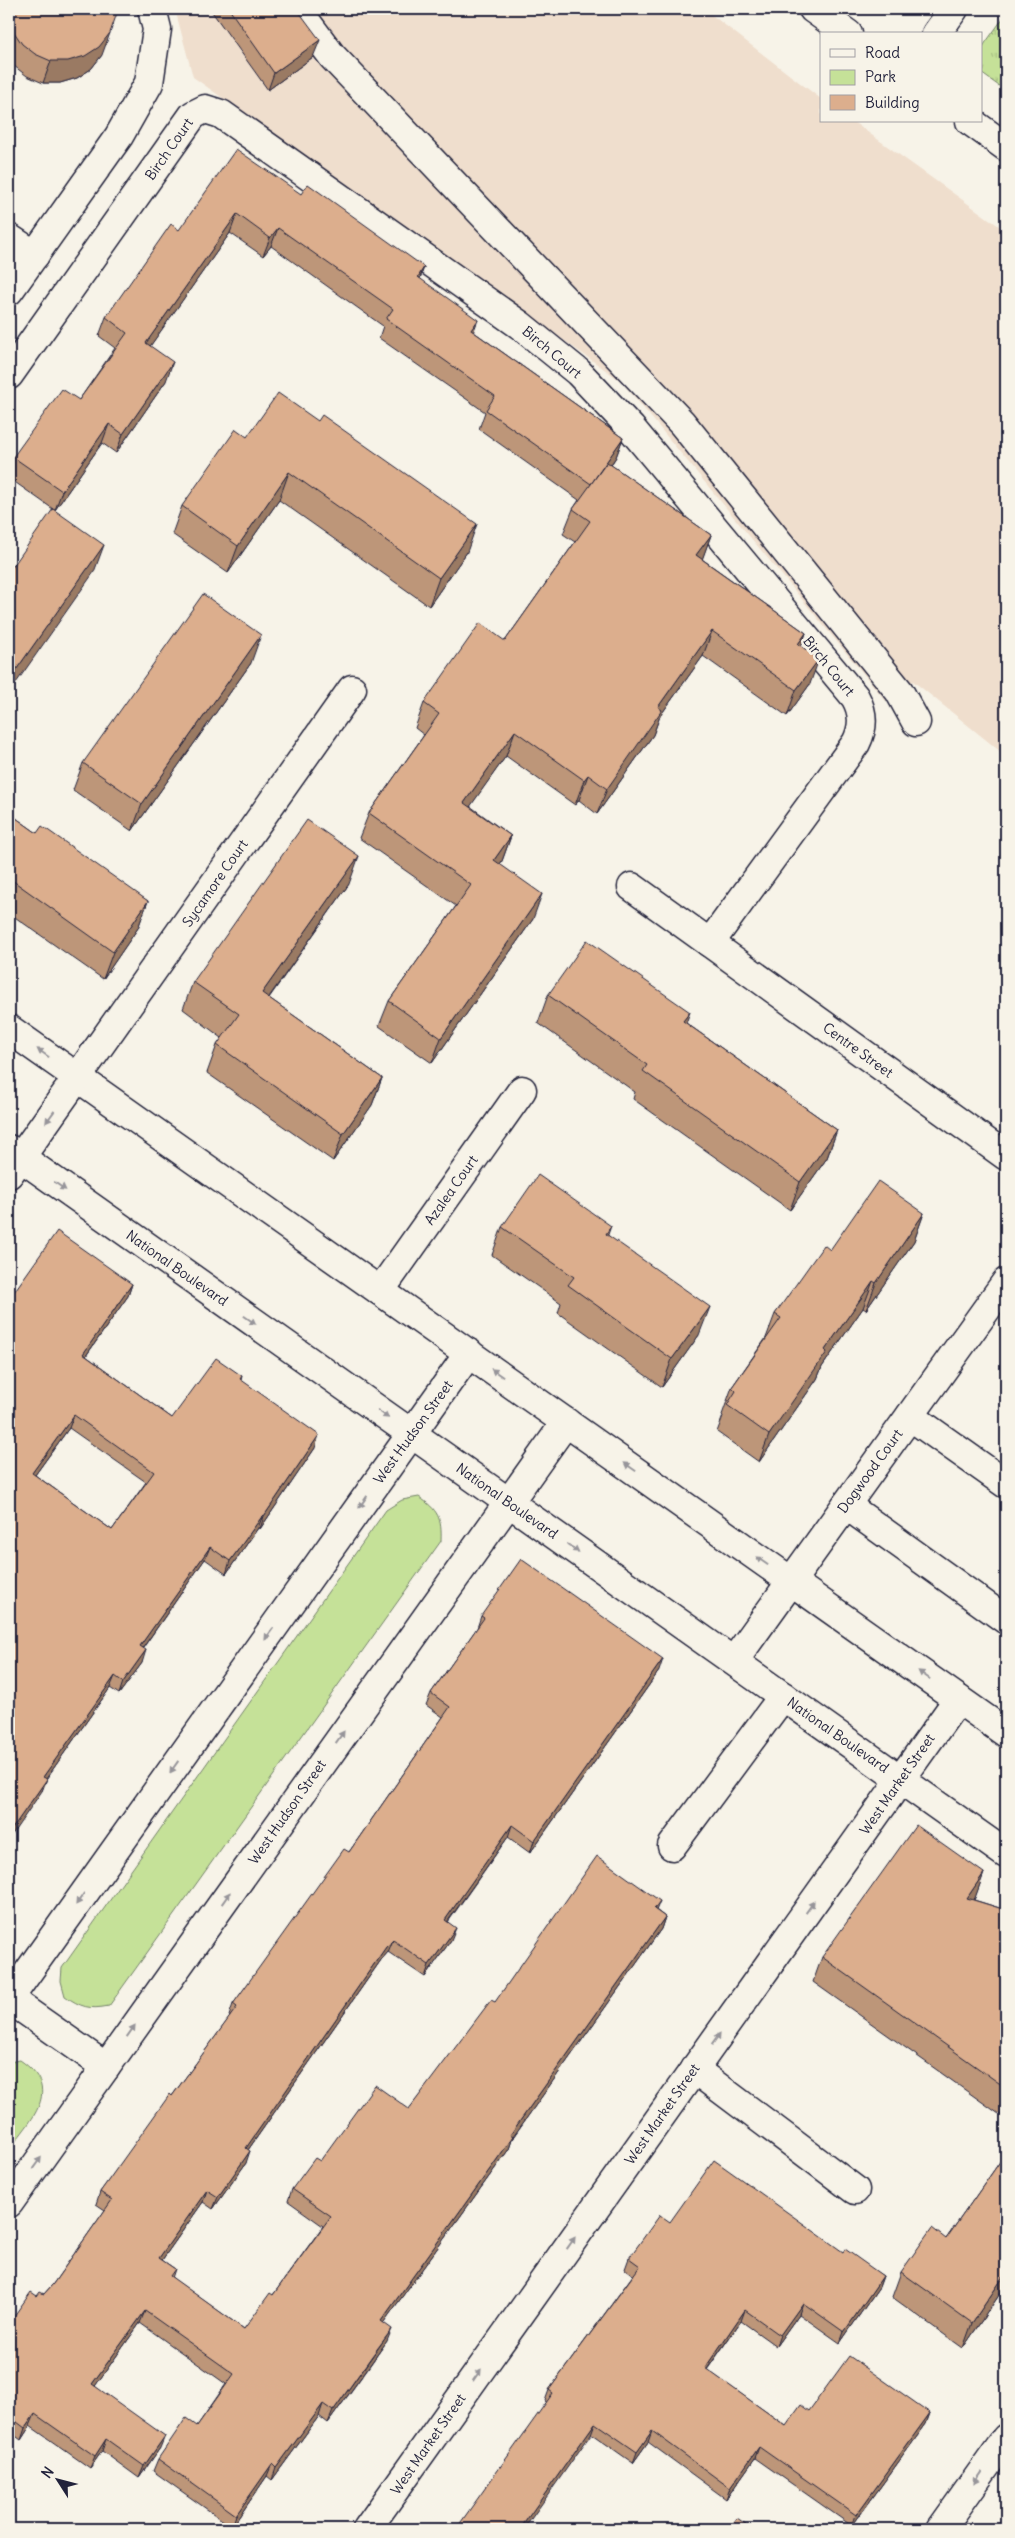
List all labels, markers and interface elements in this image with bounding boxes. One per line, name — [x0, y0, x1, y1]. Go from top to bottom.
legend — [820, 32, 982, 122]
text: Road — [865, 43, 900, 62]
text: Park — [865, 67, 896, 86]
text: Building — [865, 93, 920, 112]
street label: Birch Court — [141, 114, 197, 184]
street label: Birch Court — [519, 322, 586, 382]
street label: Birch Court — [799, 632, 859, 700]
street label: Sycamore Court — [178, 836, 252, 930]
street label: Centre Street — [819, 1018, 897, 1082]
one-way arrow — [37, 1048, 50, 1058]
one-way arrow — [45, 1110, 55, 1124]
street label: Azalea Court — [420, 1151, 482, 1228]
one-way arrow — [54, 1181, 67, 1191]
street label: National Boulevard — [123, 1226, 231, 1310]
one-way arrow — [243, 1315, 257, 1325]
one-way arrow — [490, 1368, 504, 1378]
street label: West Hudson Street — [369, 1376, 457, 1487]
one-way arrow — [376, 1409, 390, 1419]
street label: Dogwood Court — [833, 1425, 907, 1517]
street label: National Boulevard — [453, 1459, 561, 1543]
one-way arrow — [623, 1462, 637, 1472]
one-way arrow — [358, 1495, 368, 1509]
one-way arrow — [566, 1543, 580, 1553]
one-way arrow — [755, 1556, 769, 1566]
one-way arrow — [263, 1627, 274, 1640]
one-way arrow — [917, 1670, 930, 1680]
street label: National Boulevard — [784, 1693, 892, 1777]
street label: West Market Street — [855, 1730, 939, 1838]
one-way arrow — [335, 1731, 345, 1744]
street label: West Hudson Street — [244, 1756, 330, 1868]
one-way arrow — [169, 1760, 179, 1774]
one-way arrow — [221, 1891, 231, 1905]
one-way arrow — [75, 1892, 85, 1906]
one-way arrow — [805, 1900, 815, 1914]
one-way arrow — [126, 2024, 136, 2037]
one-way arrow — [711, 2032, 721, 2046]
street label: West Market Street — [620, 2060, 704, 2168]
one-way arrow — [32, 2156, 42, 2170]
one-way arrow — [566, 2236, 576, 2250]
one-way arrow — [472, 2369, 482, 2382]
street label: West Market Street — [386, 2390, 470, 2498]
north arrow — [32, 2456, 82, 2506]
text: N — [37, 2463, 58, 2482]
one-way arrow — [973, 2471, 983, 2485]

